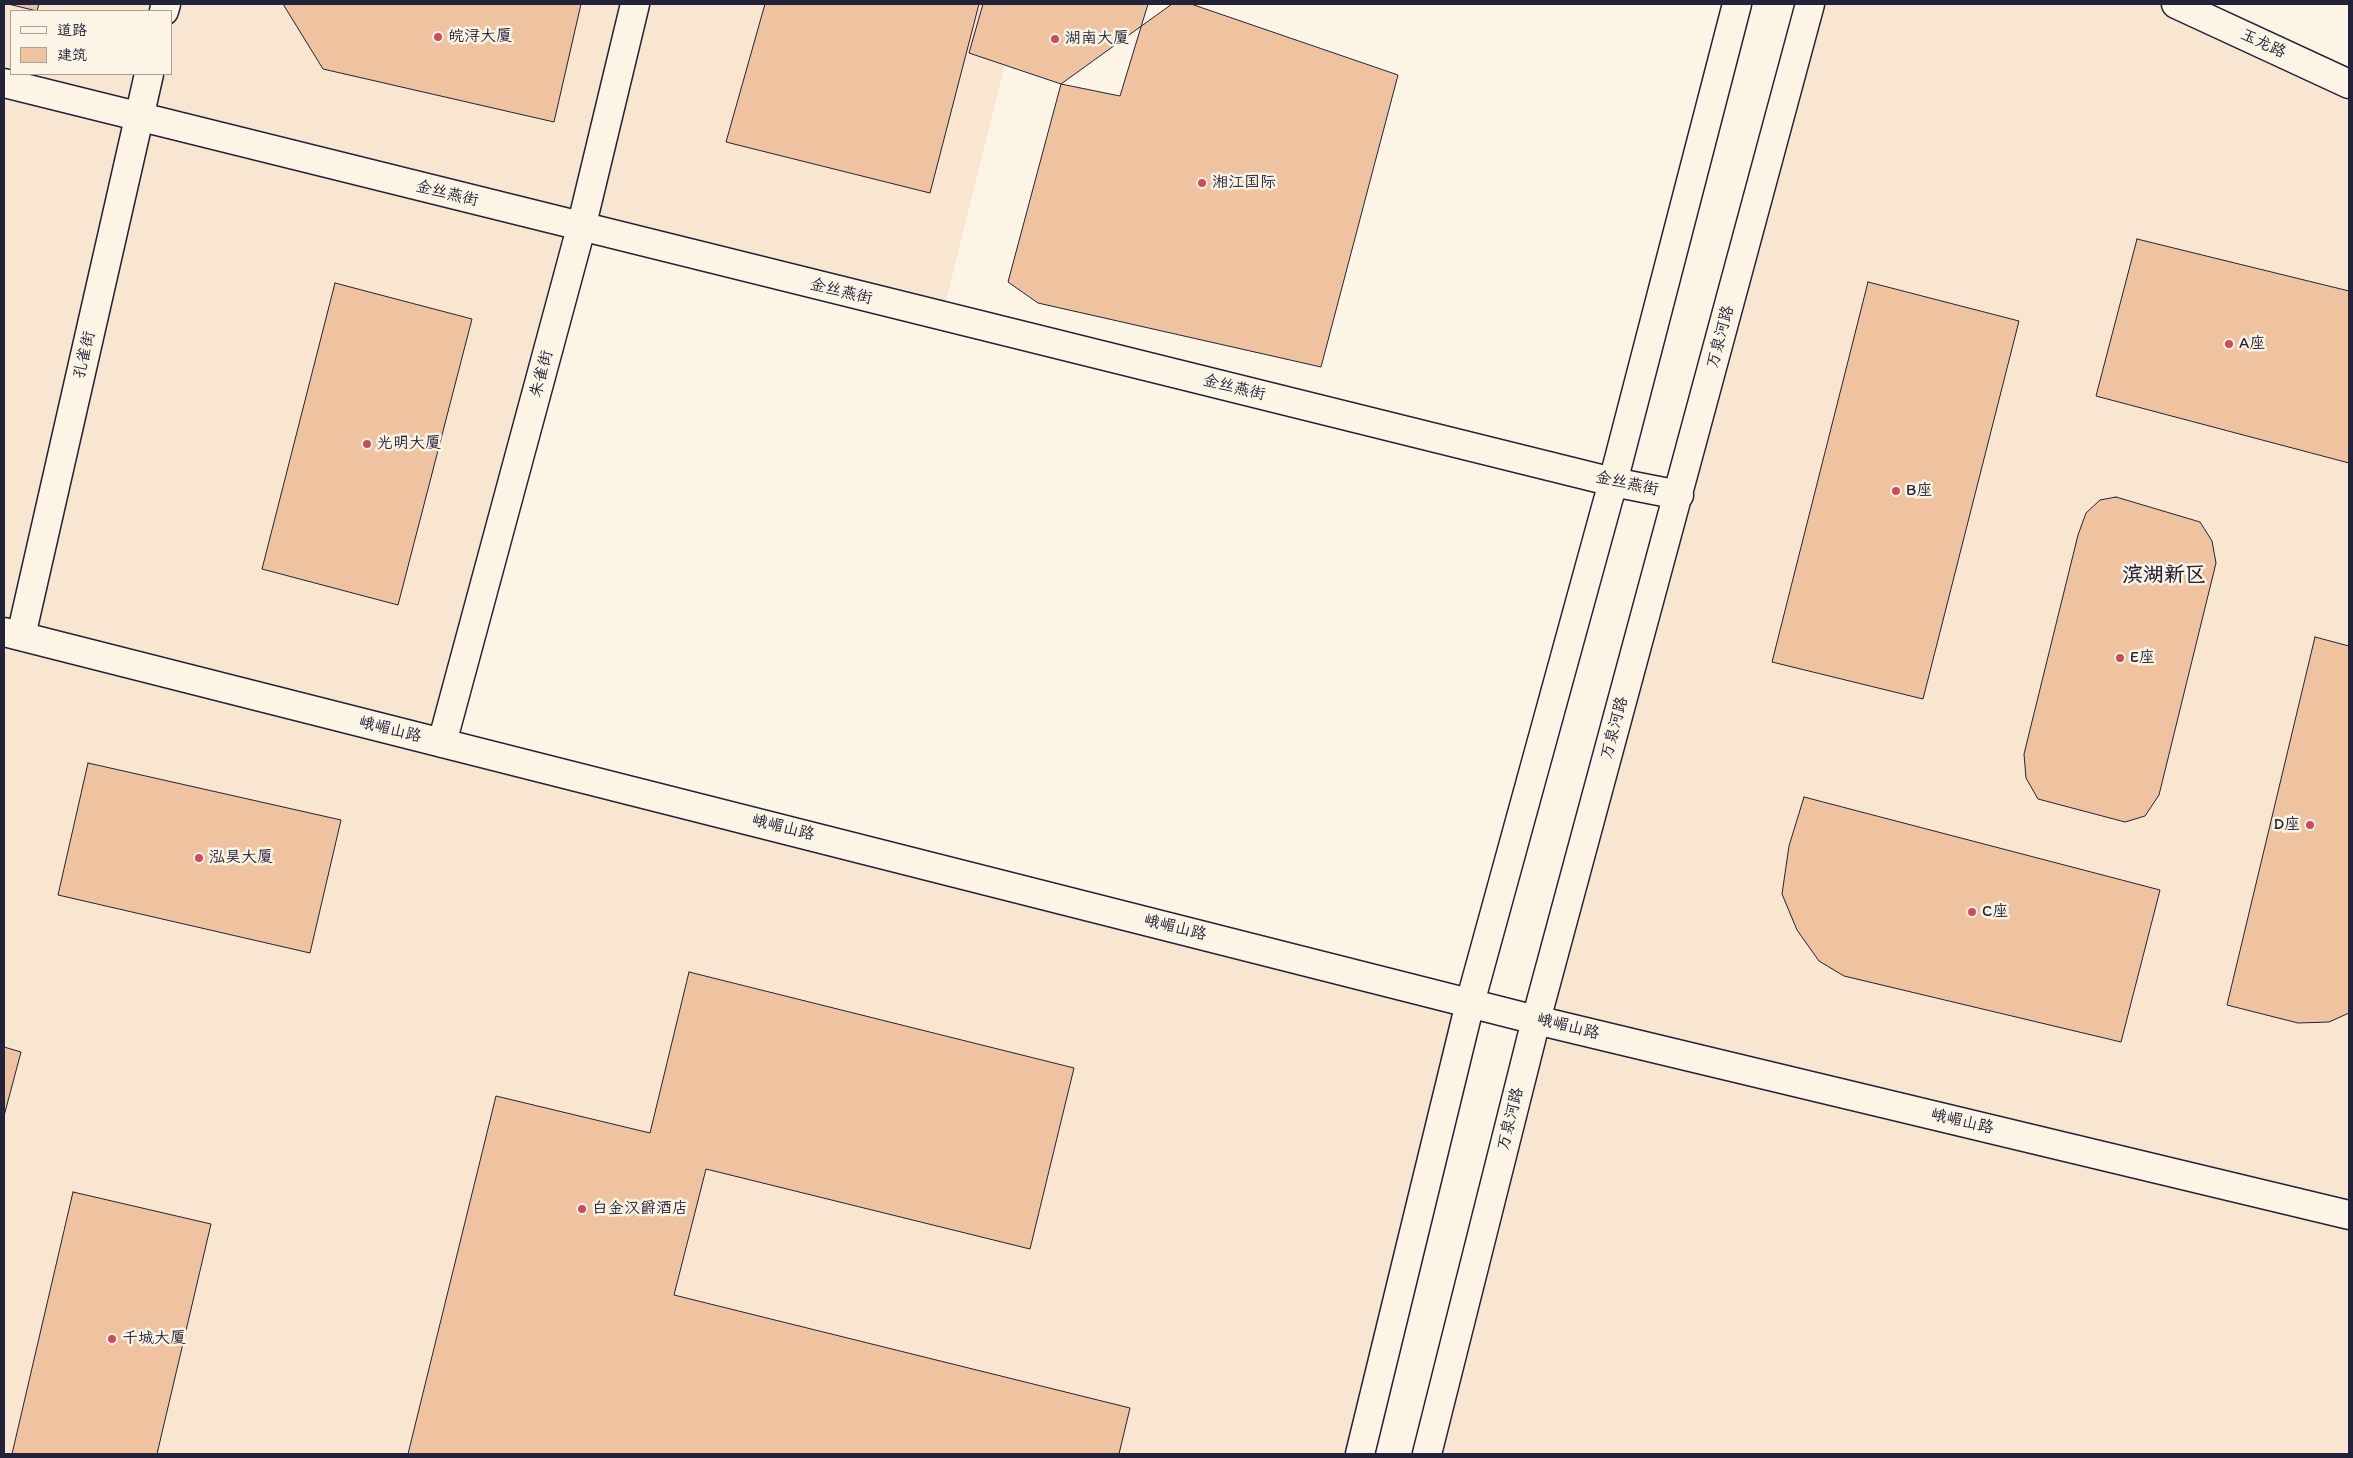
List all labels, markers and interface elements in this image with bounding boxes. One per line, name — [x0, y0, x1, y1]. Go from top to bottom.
legend — [10, 10, 172, 75]
text: 道路 — [57, 21, 87, 39]
street label: 玉龙路 — [2237, 25, 2289, 63]
place label: 皖浔大厦 — [448, 27, 512, 47]
place label: 湖南大厦 — [1065, 29, 1129, 49]
marker: 皖浔大厦 — [432, 31, 444, 43]
marker: 湖南大厦 — [1049, 33, 1061, 45]
text: 建筑 — [57, 46, 87, 64]
place label: 湘江国际 — [1212, 173, 1276, 193]
street label: 金丝燕街 — [414, 177, 480, 211]
marker: 湘江国际 — [1196, 177, 1208, 189]
street label: 金丝燕街 — [808, 275, 874, 309]
street label: 万泉河路 — [1703, 304, 1739, 370]
street label: 孔雀街 — [70, 329, 100, 381]
place label: A座 — [2239, 334, 2265, 354]
marker: A座 — [2223, 338, 2235, 350]
street label: 朱雀街 — [527, 348, 557, 400]
street label: 金丝燕街 — [1201, 371, 1267, 405]
place label: 光明大厦 — [377, 434, 441, 454]
marker: 光明大厦 — [361, 438, 373, 450]
street label: 金丝燕街 — [1594, 468, 1660, 500]
place label: B座 — [1906, 481, 1932, 501]
marker: B座 — [1890, 485, 1902, 497]
district label: 滨湖新区 — [2122, 563, 2206, 589]
place label: E座 — [2130, 648, 2155, 668]
marker: E座 — [2114, 652, 2126, 664]
street label: 万泉河路 — [1597, 695, 1633, 761]
street label: 峨嵋山路 — [357, 713, 423, 747]
street label: 峨嵋山路 — [750, 811, 816, 845]
place label: D座 — [2273, 815, 2300, 835]
marker: D座 — [2304, 819, 2316, 831]
place label: 泓昊大厦 — [209, 848, 273, 868]
marker: 泓昊大厦 — [193, 852, 205, 864]
place label: C座 — [1982, 902, 2008, 922]
marker: C座 — [1966, 906, 1978, 918]
street label: 峨嵋山路 — [1142, 911, 1208, 945]
street label: 峨嵋山路 — [1535, 1010, 1601, 1044]
street label: 万泉河路 — [1494, 1086, 1528, 1152]
street label: 峨嵋山路 — [1929, 1105, 1995, 1139]
place label: 白金汉爵酒店 — [592, 1199, 688, 1219]
marker: 白金汉爵酒店 — [576, 1203, 588, 1215]
place label: 千城大厦 — [122, 1329, 186, 1349]
marker: 千城大厦 — [106, 1333, 118, 1345]

